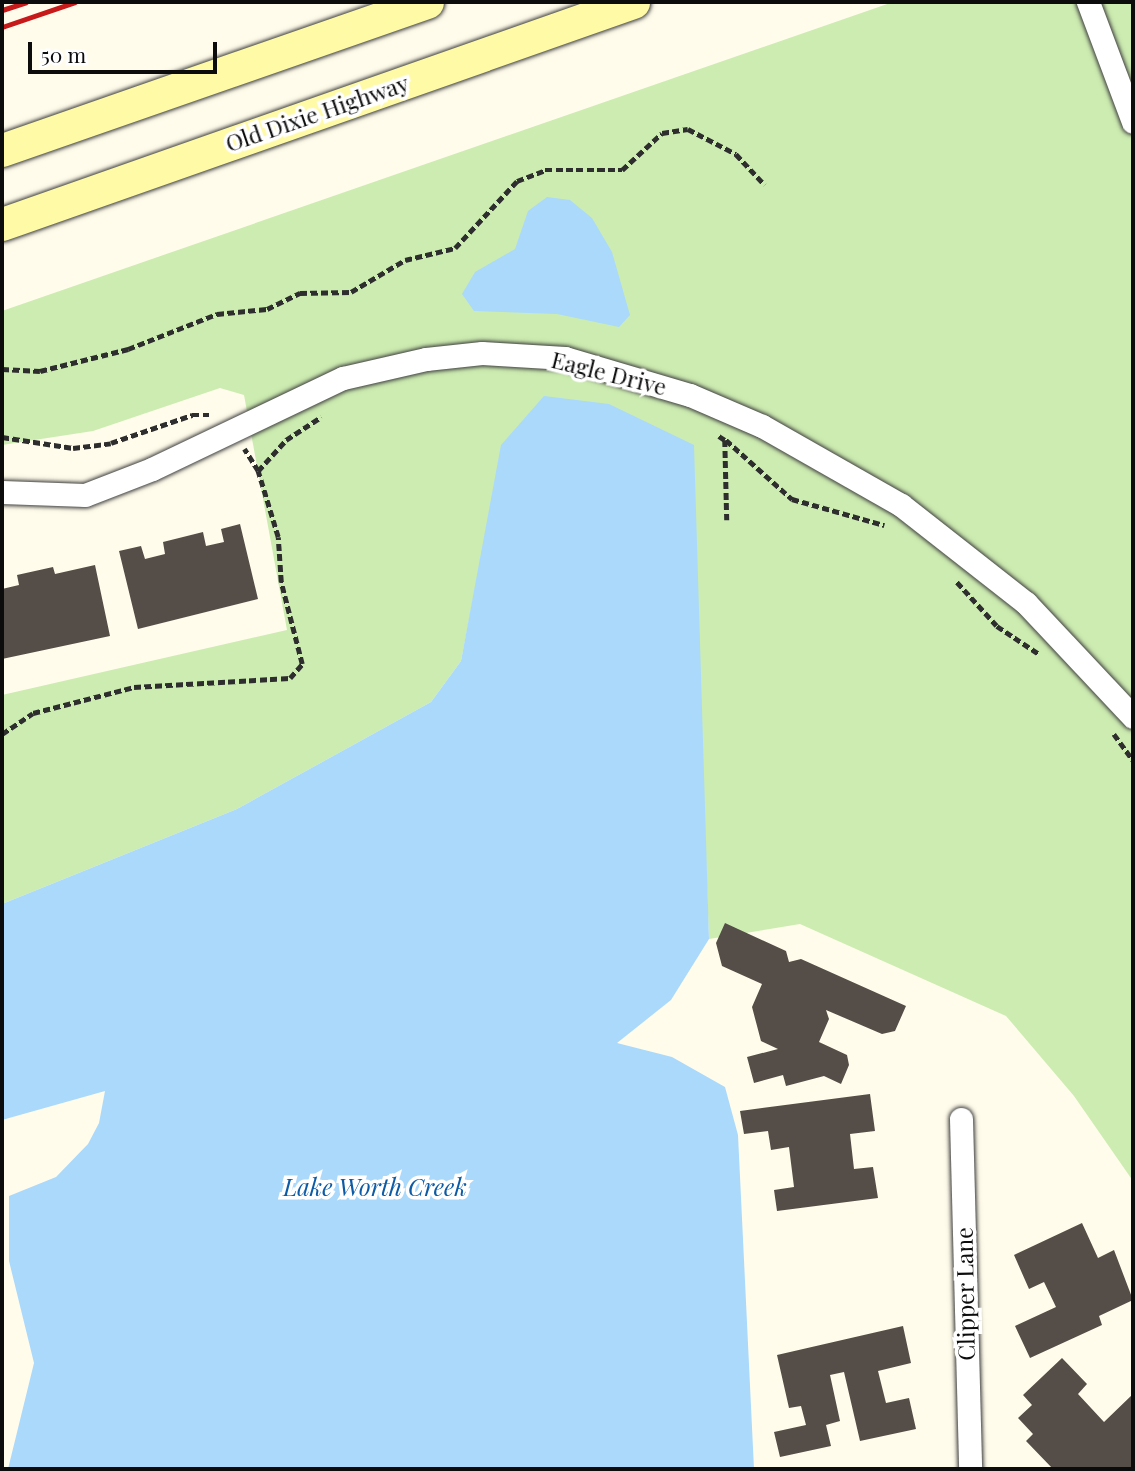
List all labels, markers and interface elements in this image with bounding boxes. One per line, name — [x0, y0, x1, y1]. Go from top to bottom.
scale bar — [32, 28, 220, 72]
text: 50 m — [41, 40, 86, 68]
street label: Old Dixie Highway — [222, 69, 412, 157]
street label: Eagle Drive — [549, 345, 669, 401]
water label: Lake Worth Creek — [283, 1173, 467, 1201]
street label: Clipper Lane — [950, 1227, 980, 1361]

